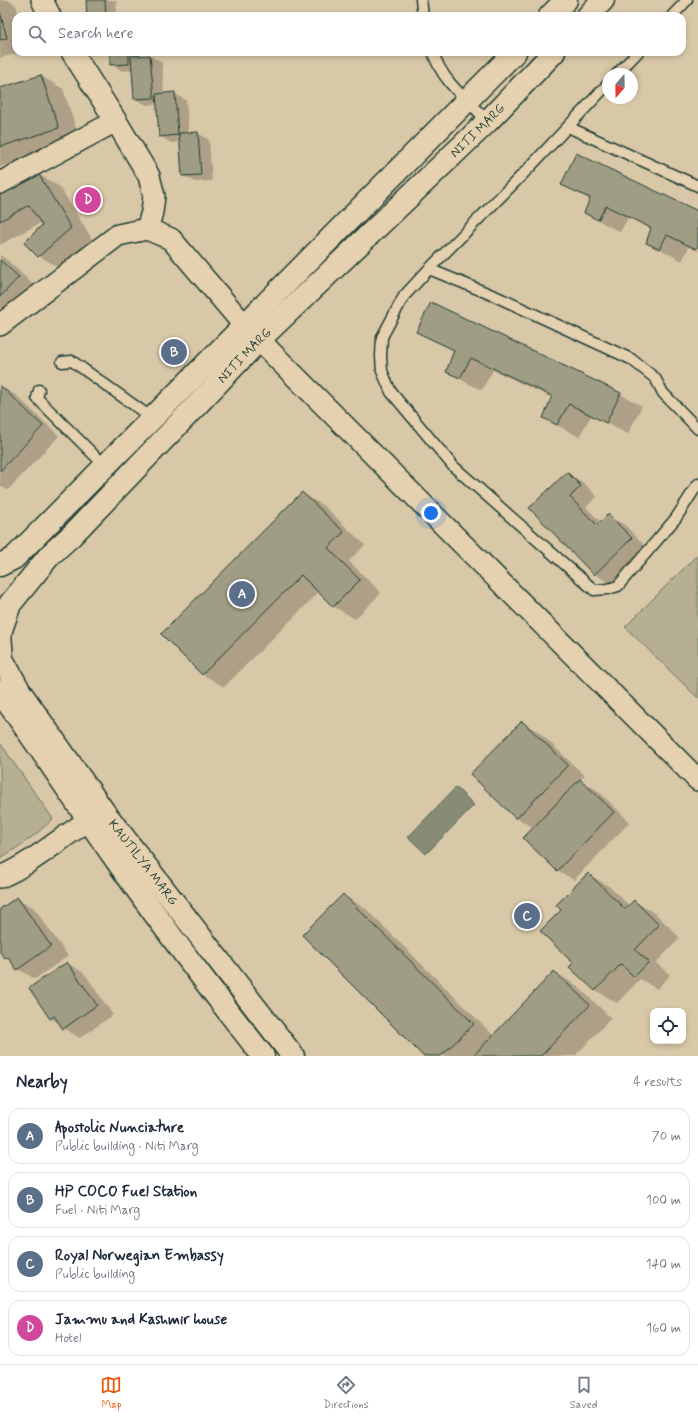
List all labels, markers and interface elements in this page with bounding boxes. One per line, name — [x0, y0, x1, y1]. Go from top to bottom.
search box — [12, 12, 686, 56]
icon: search — [26, 23, 48, 45]
text: Search here — [58, 24, 134, 44]
north arrow — [602, 68, 638, 104]
street label: NITI MARG — [446, 100, 509, 161]
pin: D — [75, 185, 101, 215]
street label: NITI MARG — [214, 324, 275, 387]
pin: B — [161, 337, 187, 367]
your location — [421, 503, 441, 523]
pin: A — [229, 579, 255, 609]
street label: KAUTILYA MARG — [104, 816, 182, 909]
pin: C — [514, 901, 540, 931]
map controls — [650, 1008, 686, 1044]
button: locate — [650, 1008, 686, 1044]
text: Nearby — [16, 1071, 68, 1093]
text: 4 results — [633, 1074, 682, 1091]
text: Apostolic Nunciature — [55, 1118, 184, 1138]
text: A — [26, 1128, 34, 1145]
text: 70 m — [652, 1128, 681, 1145]
text: Public building · Niti Marg — [55, 1138, 199, 1155]
text: HP COCO Fuel Station — [55, 1182, 197, 1202]
text: B — [26, 1192, 34, 1209]
text: 100 m — [646, 1192, 681, 1209]
text: Fuel · Niti Marg — [55, 1202, 140, 1219]
text: Royal Norwegian Embassy — [55, 1246, 224, 1266]
text: C — [25, 1256, 35, 1273]
text: 140 m — [646, 1256, 681, 1273]
text: Public building — [55, 1266, 135, 1283]
text: Jammu and Kashmir house — [55, 1310, 227, 1330]
text: D — [26, 1320, 34, 1337]
text: 160 m — [646, 1320, 681, 1337]
text: Hotel — [55, 1330, 81, 1347]
tab: Map — [100, 1374, 122, 1412]
tab: Directions — [323, 1374, 369, 1412]
tab: Saved — [570, 1374, 597, 1412]

